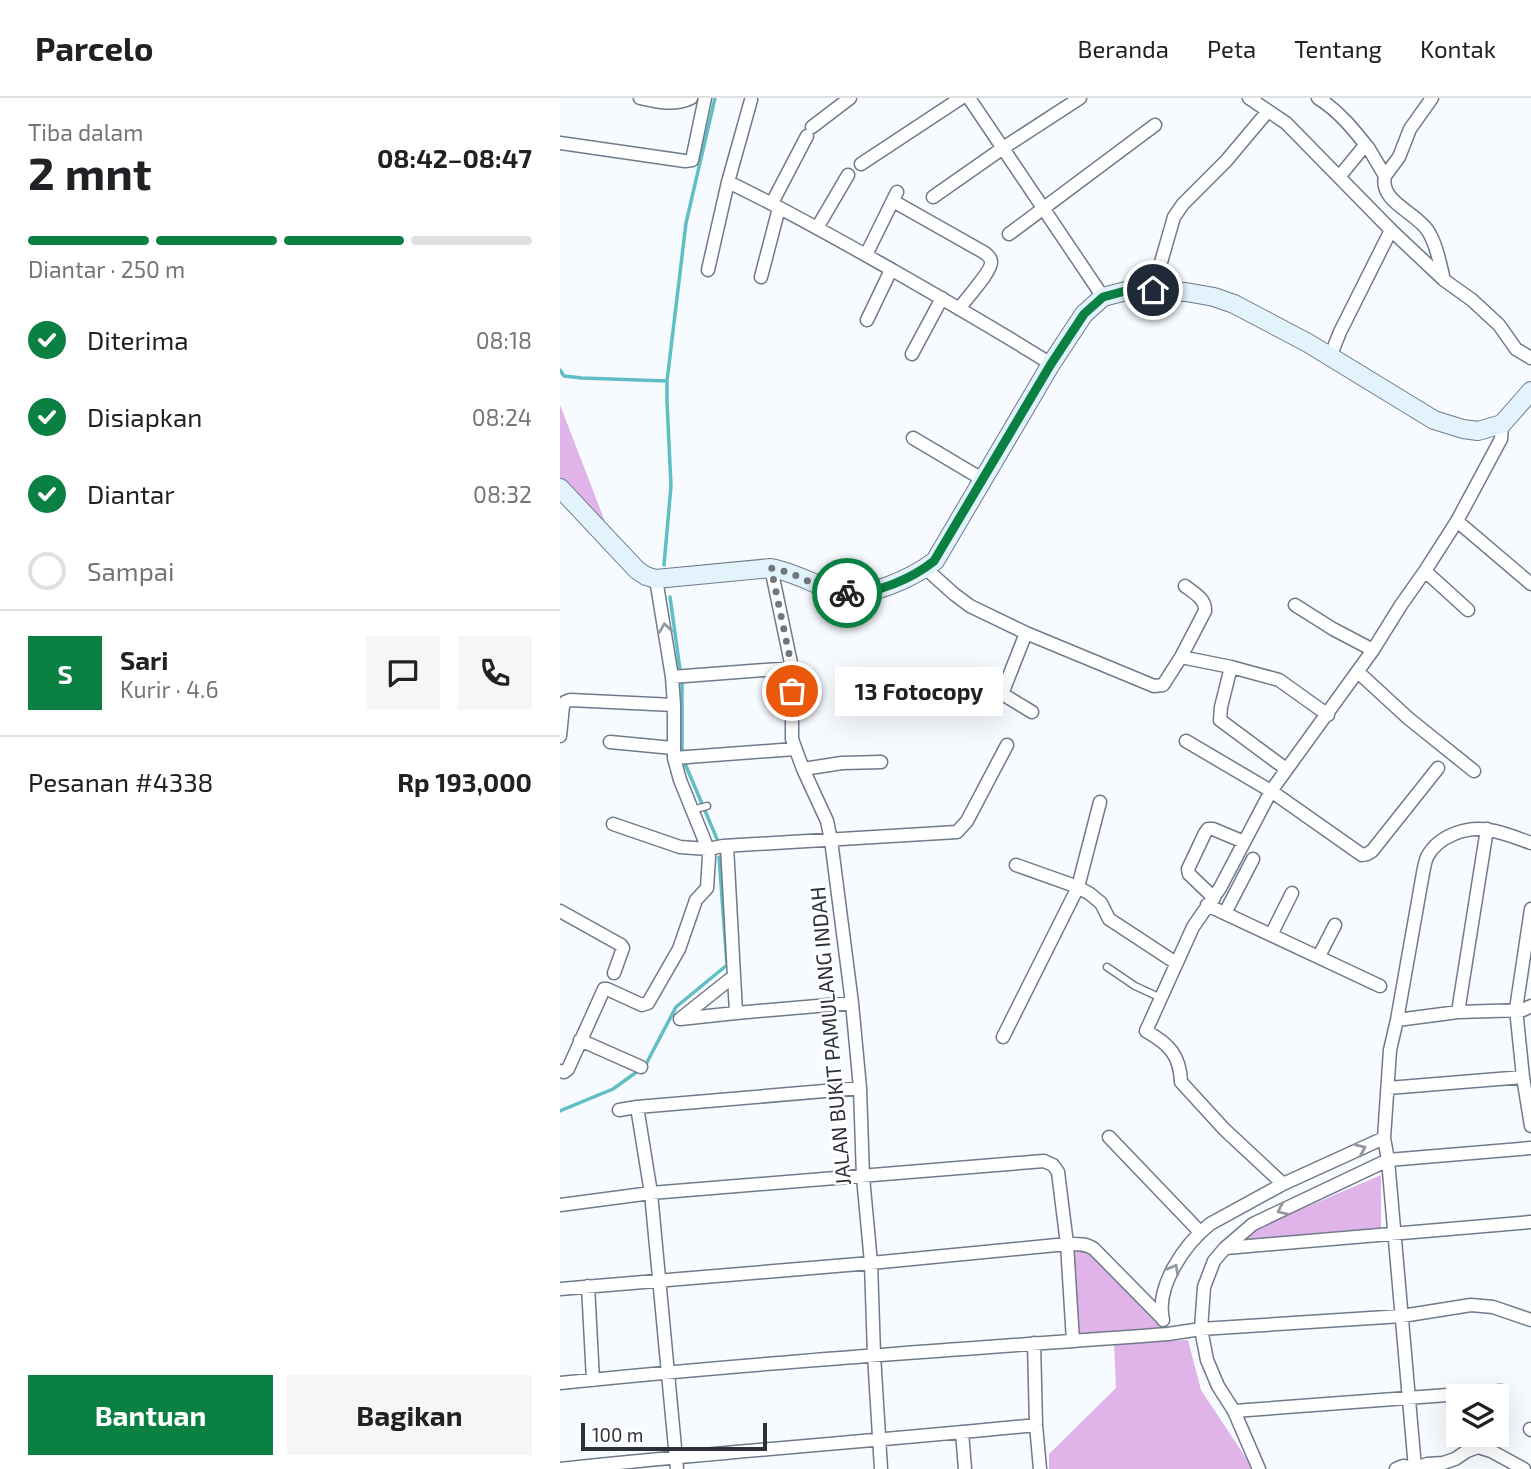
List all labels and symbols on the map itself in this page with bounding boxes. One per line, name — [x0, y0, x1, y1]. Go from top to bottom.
pin — [1123, 260, 1183, 320]
courier — [812, 558, 882, 628]
one-way arrow — [658, 622, 673, 634]
pin — [762, 661, 822, 721]
callout: 13 Fotocopy — [834, 666, 1002, 716]
street label: JALAN BUKIT PAMULANG INDAH — [804, 886, 855, 1187]
one-way arrow — [1354, 1143, 1366, 1157]
one-way arrow — [1277, 1202, 1289, 1216]
one-way arrow — [1165, 1264, 1179, 1276]
scale bar — [581, 1420, 766, 1452]

